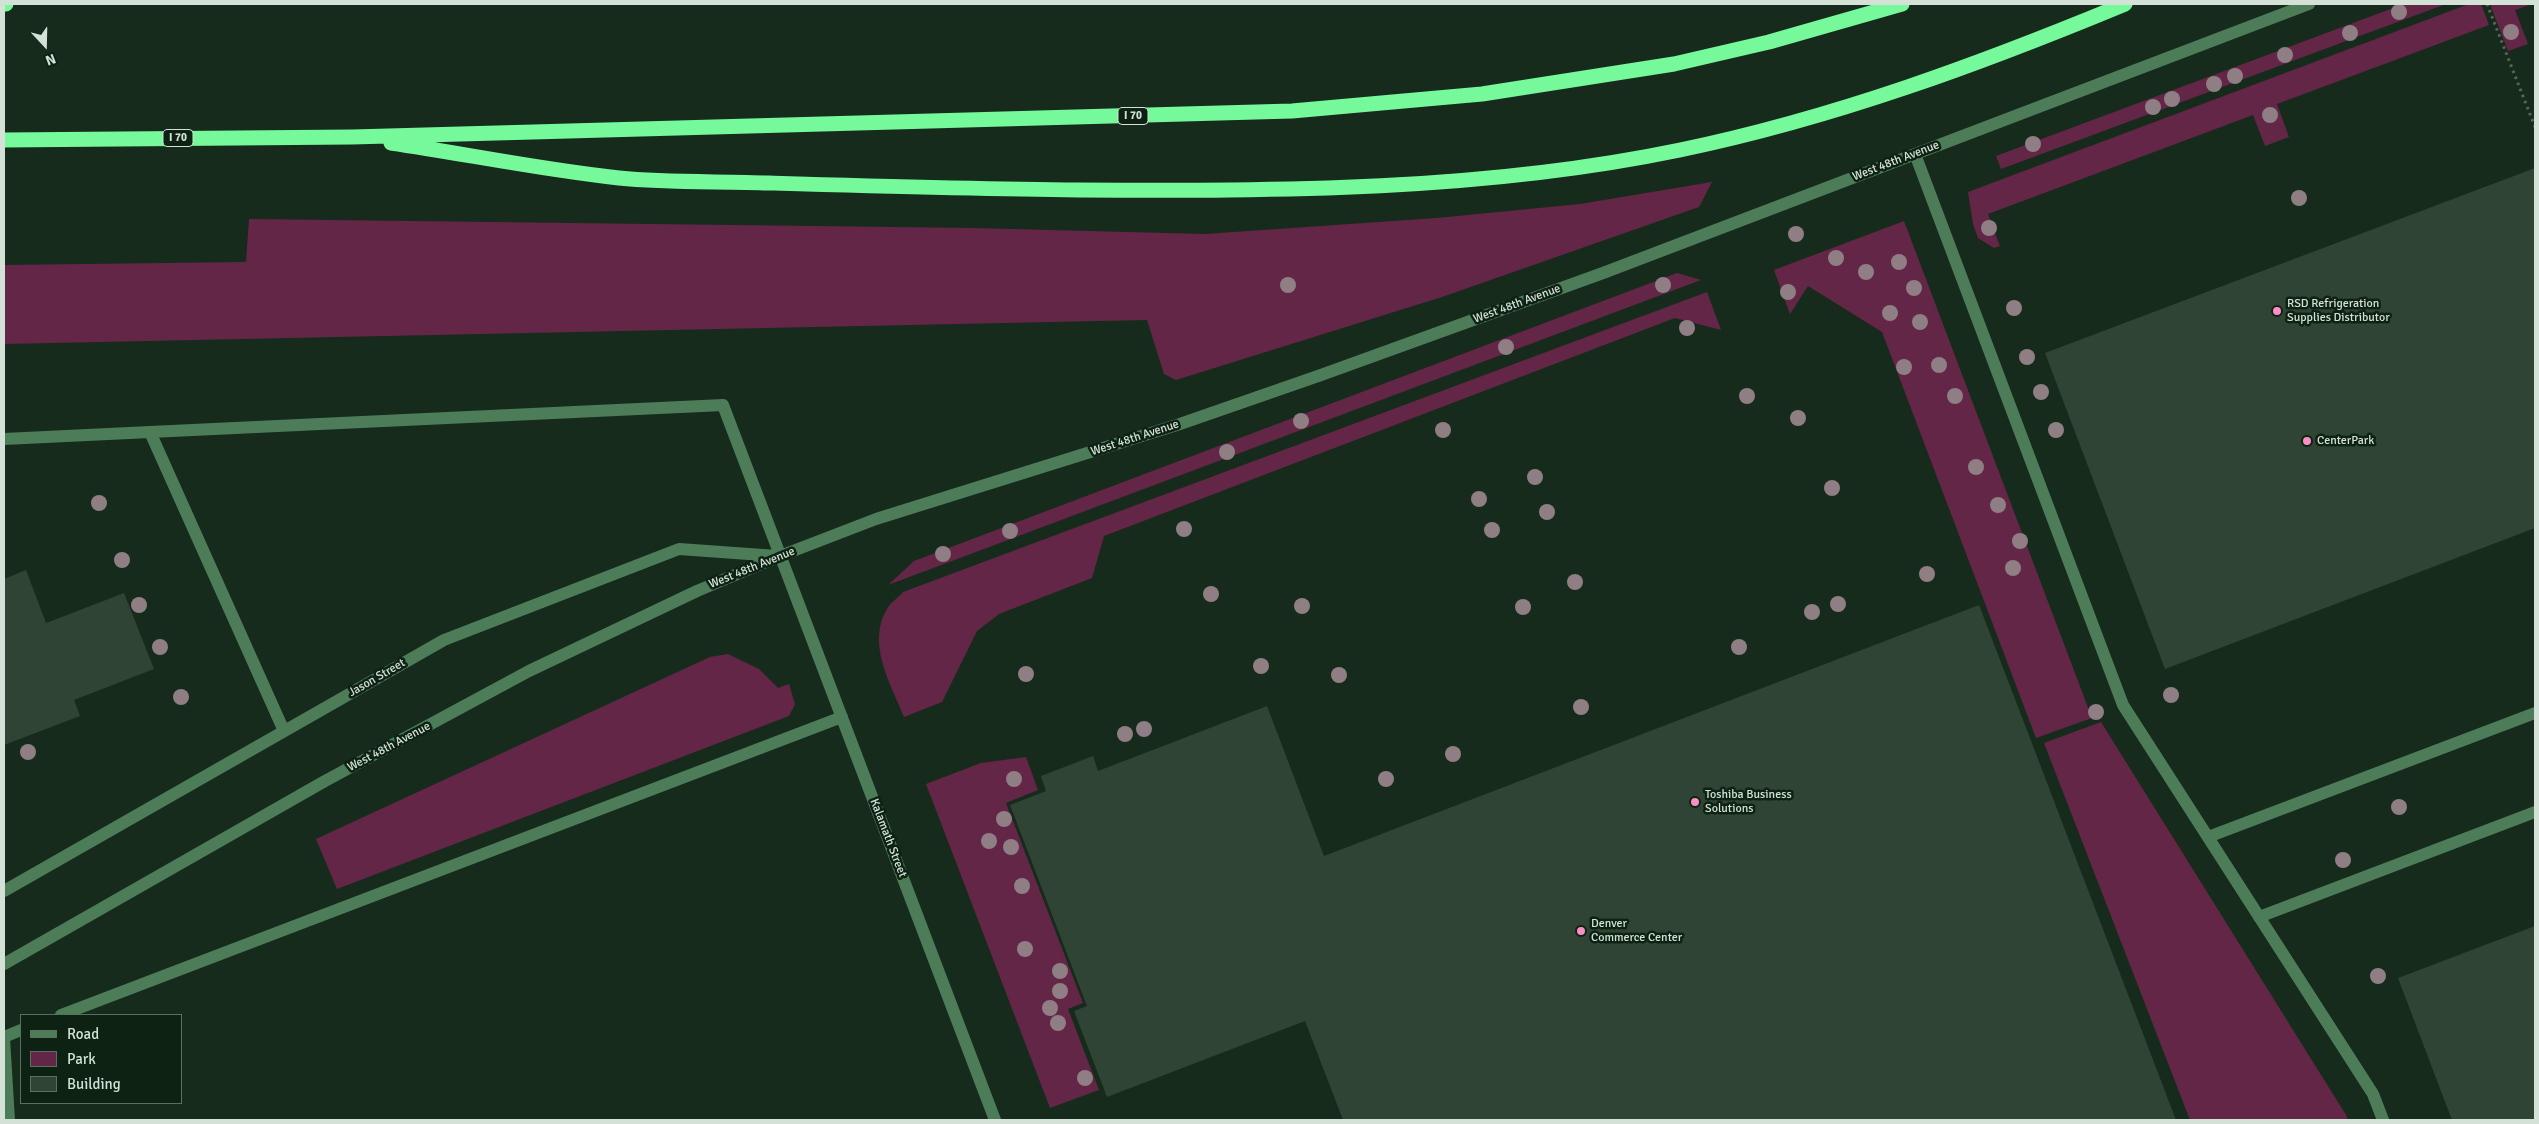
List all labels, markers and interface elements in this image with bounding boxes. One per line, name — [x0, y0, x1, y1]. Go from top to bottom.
north arrow — [20, 20, 70, 70]
text: N — [43, 50, 58, 69]
road number: I 70 — [1118, 108, 1148, 124]
road number: I 70 — [163, 130, 193, 146]
street label: West 48th Avenue — [1851, 138, 1941, 184]
street label: West 48th Avenue — [1471, 282, 1563, 326]
place label: RSD Refrigeration Supplies Distributor — [2287, 297, 2390, 325]
marker: RSD Refrigeration Supplies Distributor — [2271, 305, 2283, 317]
street label: West 48th Avenue — [1089, 417, 1181, 459]
place label: CenterPark — [2317, 434, 2374, 448]
marker: CenterPark — [2301, 435, 2313, 447]
street label: West 48th Avenue — [707, 544, 797, 592]
street label: Jason Street — [346, 656, 408, 700]
street label: West 48th Avenue — [345, 719, 433, 775]
place label: Toshiba Business Solutions — [1705, 788, 1792, 816]
marker: Toshiba Business Solutions — [1689, 796, 1701, 808]
street label: Kalamath Street — [866, 797, 910, 879]
place label: Denver Commerce Center — [1591, 917, 1682, 945]
marker: Denver Commerce Center — [1575, 925, 1587, 937]
legend — [20, 1014, 182, 1104]
text: Road — [67, 1025, 99, 1043]
text: Park — [67, 1050, 96, 1068]
text: Building — [67, 1075, 121, 1093]

